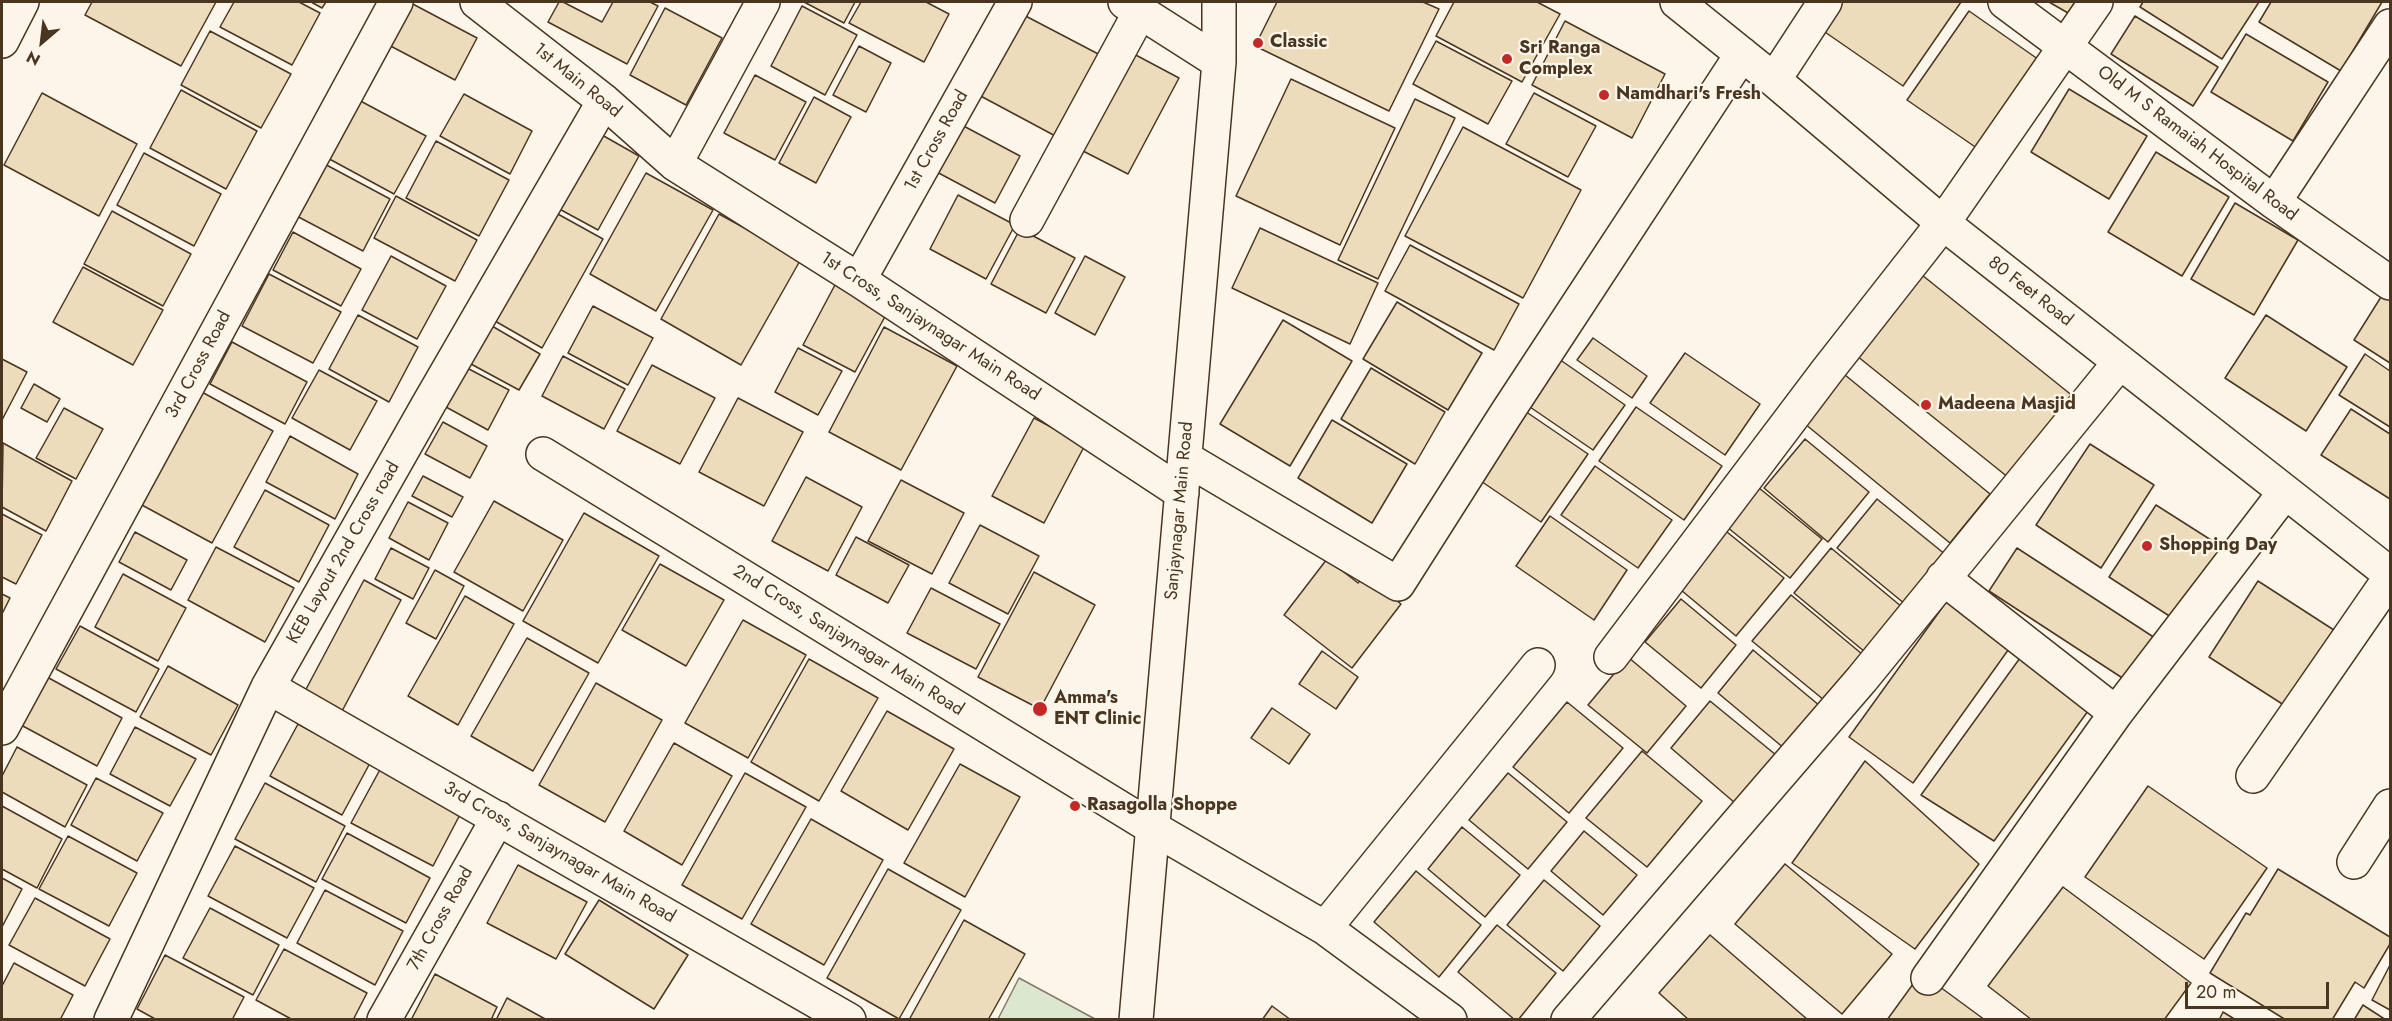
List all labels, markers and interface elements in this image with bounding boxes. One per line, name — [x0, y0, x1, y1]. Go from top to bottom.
north arrow — [12, 12, 72, 72]
place label: Classic — [1270, 32, 1327, 54]
marker: Classic — [1251, 36, 1265, 50]
place label: Sri Ranga Complex — [1519, 38, 1600, 80]
street label: 1st Main Road — [529, 39, 625, 123]
text: N — [22, 45, 44, 71]
marker: Sri Ranga Complex — [1500, 52, 1514, 66]
street label: Old M S Ramaiah Hospital Road — [2093, 62, 2301, 226]
place label: Namdhari's Fresh — [1616, 84, 1761, 106]
street label: 1st Cross Road — [900, 87, 974, 195]
marker: Namdhari's Fresh — [1597, 88, 1611, 102]
street label: 1st Cross, Sanjaynagar Main Road — [816, 248, 1044, 406]
street label: 80 Feet Road — [1983, 252, 2077, 332]
street label: 3rd Cross Road — [162, 308, 236, 422]
place label: Madeena Masjid — [1938, 394, 2076, 416]
marker: Madeena Masjid — [1919, 398, 1933, 412]
street label: Sanjaynagar Main Road — [1161, 421, 1199, 601]
street label: KEB Layout 2nd Cross road — [283, 458, 405, 648]
place label: Shopping Day — [2159, 535, 2277, 557]
marker: Shopping Day — [2140, 539, 2154, 553]
street label: 2nd Cross, Sanjaynagar Main Road — [729, 561, 967, 721]
place label: Amma's ENT Clinic — [1054, 688, 1141, 730]
marker: Amma's ENT Clinic — [1031, 700, 1049, 718]
street label: 3rd Cross, Sanjaynagar Main Road — [439, 778, 679, 928]
place label: Rasagolla Shoppe — [1087, 795, 1237, 817]
marker: Rasagolla Shoppe — [1068, 799, 1082, 813]
street label: 7th Cross Road — [404, 863, 478, 975]
scale bar — [2188, 970, 2332, 1008]
text: 20 m — [2196, 979, 2236, 1005]

